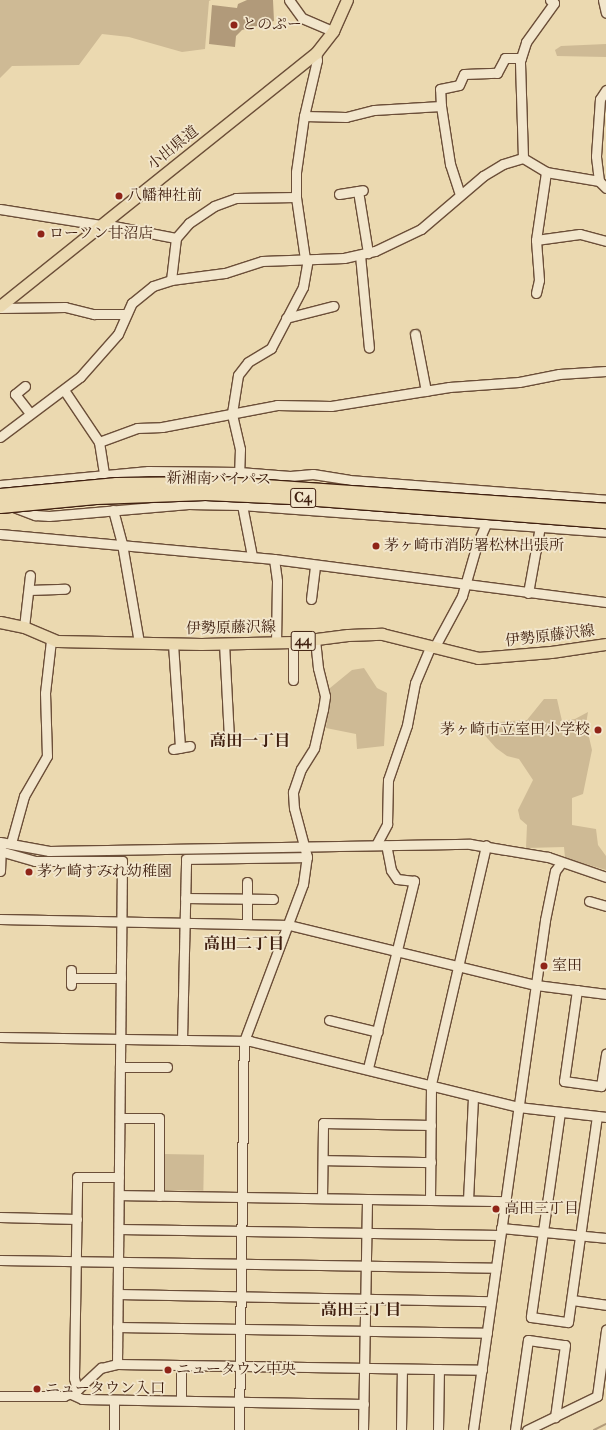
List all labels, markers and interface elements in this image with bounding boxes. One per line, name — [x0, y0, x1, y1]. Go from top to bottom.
place label: とのぷー — [242, 16, 302, 34]
marker: とのぷー — [229, 20, 239, 30]
street label: 小出県道 — [144, 122, 202, 174]
place label: 八幡神社前 — [127, 187, 202, 205]
marker: 八幡神社前 — [114, 191, 124, 201]
place label: ローソン甘沼店 — [49, 225, 154, 243]
marker: ローソン甘沼店 — [36, 229, 46, 239]
street label: 新湘南バイパス — [166, 469, 272, 489]
road number: C4 — [290, 486, 316, 510]
place label: 茅ヶ崎市消防署松林出張所 — [384, 537, 564, 555]
marker: 茅ヶ崎市消防署松林出張所 — [371, 541, 381, 551]
street label: 伊勢原藤沢線 — [186, 618, 276, 638]
street label: 伊勢原藤沢線 — [504, 622, 596, 650]
road number: 44 — [290, 629, 316, 653]
place label: 茅ヶ崎市立室田小学校 — [440, 721, 590, 739]
marker: 茅ヶ崎市立室田小学校 — [593, 725, 603, 735]
district label: 高田一丁目 — [210, 731, 290, 751]
place label: 茅ケ崎すみれ幼稚園 — [37, 863, 172, 881]
marker: 茅ケ崎すみれ幼稚園 — [24, 867, 34, 877]
district label: 高田二丁目 — [204, 934, 284, 954]
place label: 室田 — [552, 957, 582, 975]
marker: 室田 — [539, 961, 549, 971]
place label: 高田三丁目 — [504, 1200, 579, 1218]
marker: 高田三丁目 — [491, 1204, 501, 1214]
district label: 高田三丁目 — [321, 1300, 401, 1320]
place label: ニュータウン中央 — [176, 1361, 296, 1379]
marker: ニュータウン中央 — [163, 1365, 173, 1375]
place label: ニュータウン入口 — [45, 1380, 165, 1398]
marker: ニュータウン入口 — [32, 1384, 42, 1394]

